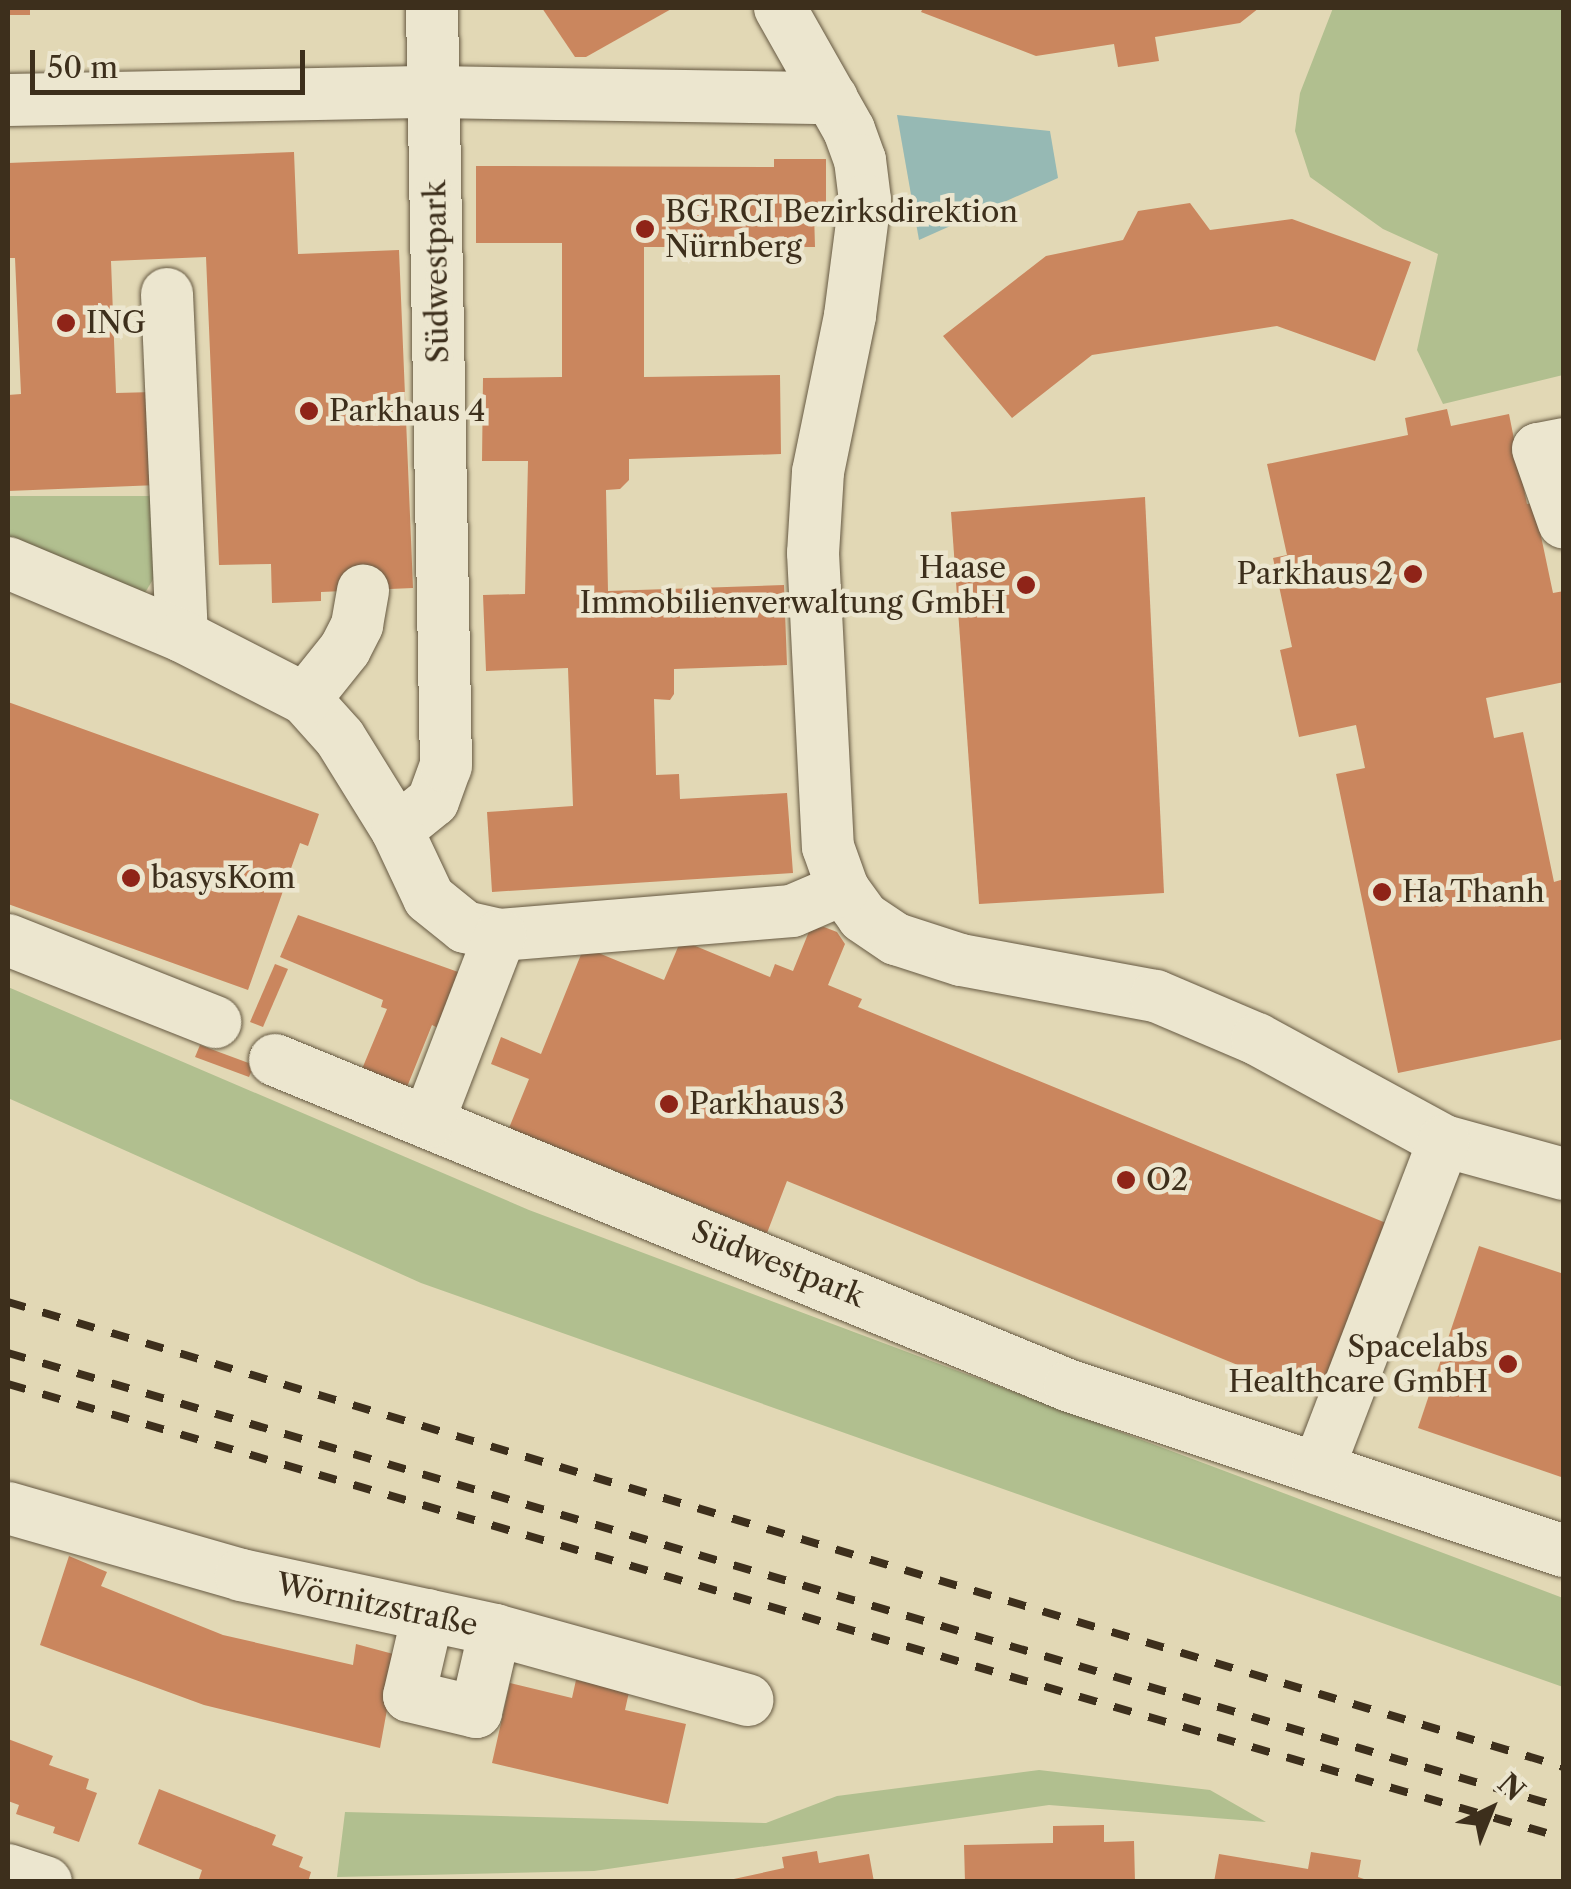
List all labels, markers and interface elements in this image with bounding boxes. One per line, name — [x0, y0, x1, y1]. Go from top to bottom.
scale bar — [35, 30, 310, 92]
text: 50 m — [47, 49, 118, 86]
street label: Südwestpark — [417, 180, 457, 364]
place label: BG RCI Bezirksdirektion Nürnberg — [665, 194, 1018, 264]
marker: BG RCI Bezirksdirektion Nürnberg — [634, 218, 656, 240]
place label: ING — [86, 305, 146, 341]
marker: ING — [55, 312, 77, 334]
place label: Parkhaus 4 — [329, 393, 486, 429]
marker: Parkhaus 4 — [298, 400, 320, 422]
place label: Haase Immobilienverwaltung GmbH — [580, 550, 1006, 620]
place label: Parkhaus 2 — [1236, 556, 1393, 592]
marker: Parkhaus 2 — [1402, 563, 1424, 585]
marker: Haase Immobilienverwaltung GmbH — [1015, 574, 1037, 596]
place label: basysKom — [151, 860, 295, 896]
marker: basysKom — [120, 867, 142, 889]
place label: Ha Thanh — [1402, 874, 1546, 910]
marker: Ha Thanh — [1371, 881, 1393, 903]
place label: Parkhaus 3 — [689, 1086, 845, 1122]
marker: Parkhaus 3 — [658, 1093, 680, 1115]
place label: O2 — [1146, 1162, 1188, 1198]
marker: O2 — [1115, 1169, 1137, 1191]
street label: Südwestpark — [687, 1213, 869, 1315]
place label: Spacelabs Healthcare GmbH — [1228, 1329, 1488, 1400]
marker: Spacelabs Healthcare GmbH — [1497, 1353, 1519, 1375]
street label: Wörnitzstraße — [273, 1566, 481, 1644]
north arrow — [1441, 1759, 1541, 1859]
text: N — [1491, 1766, 1532, 1808]

